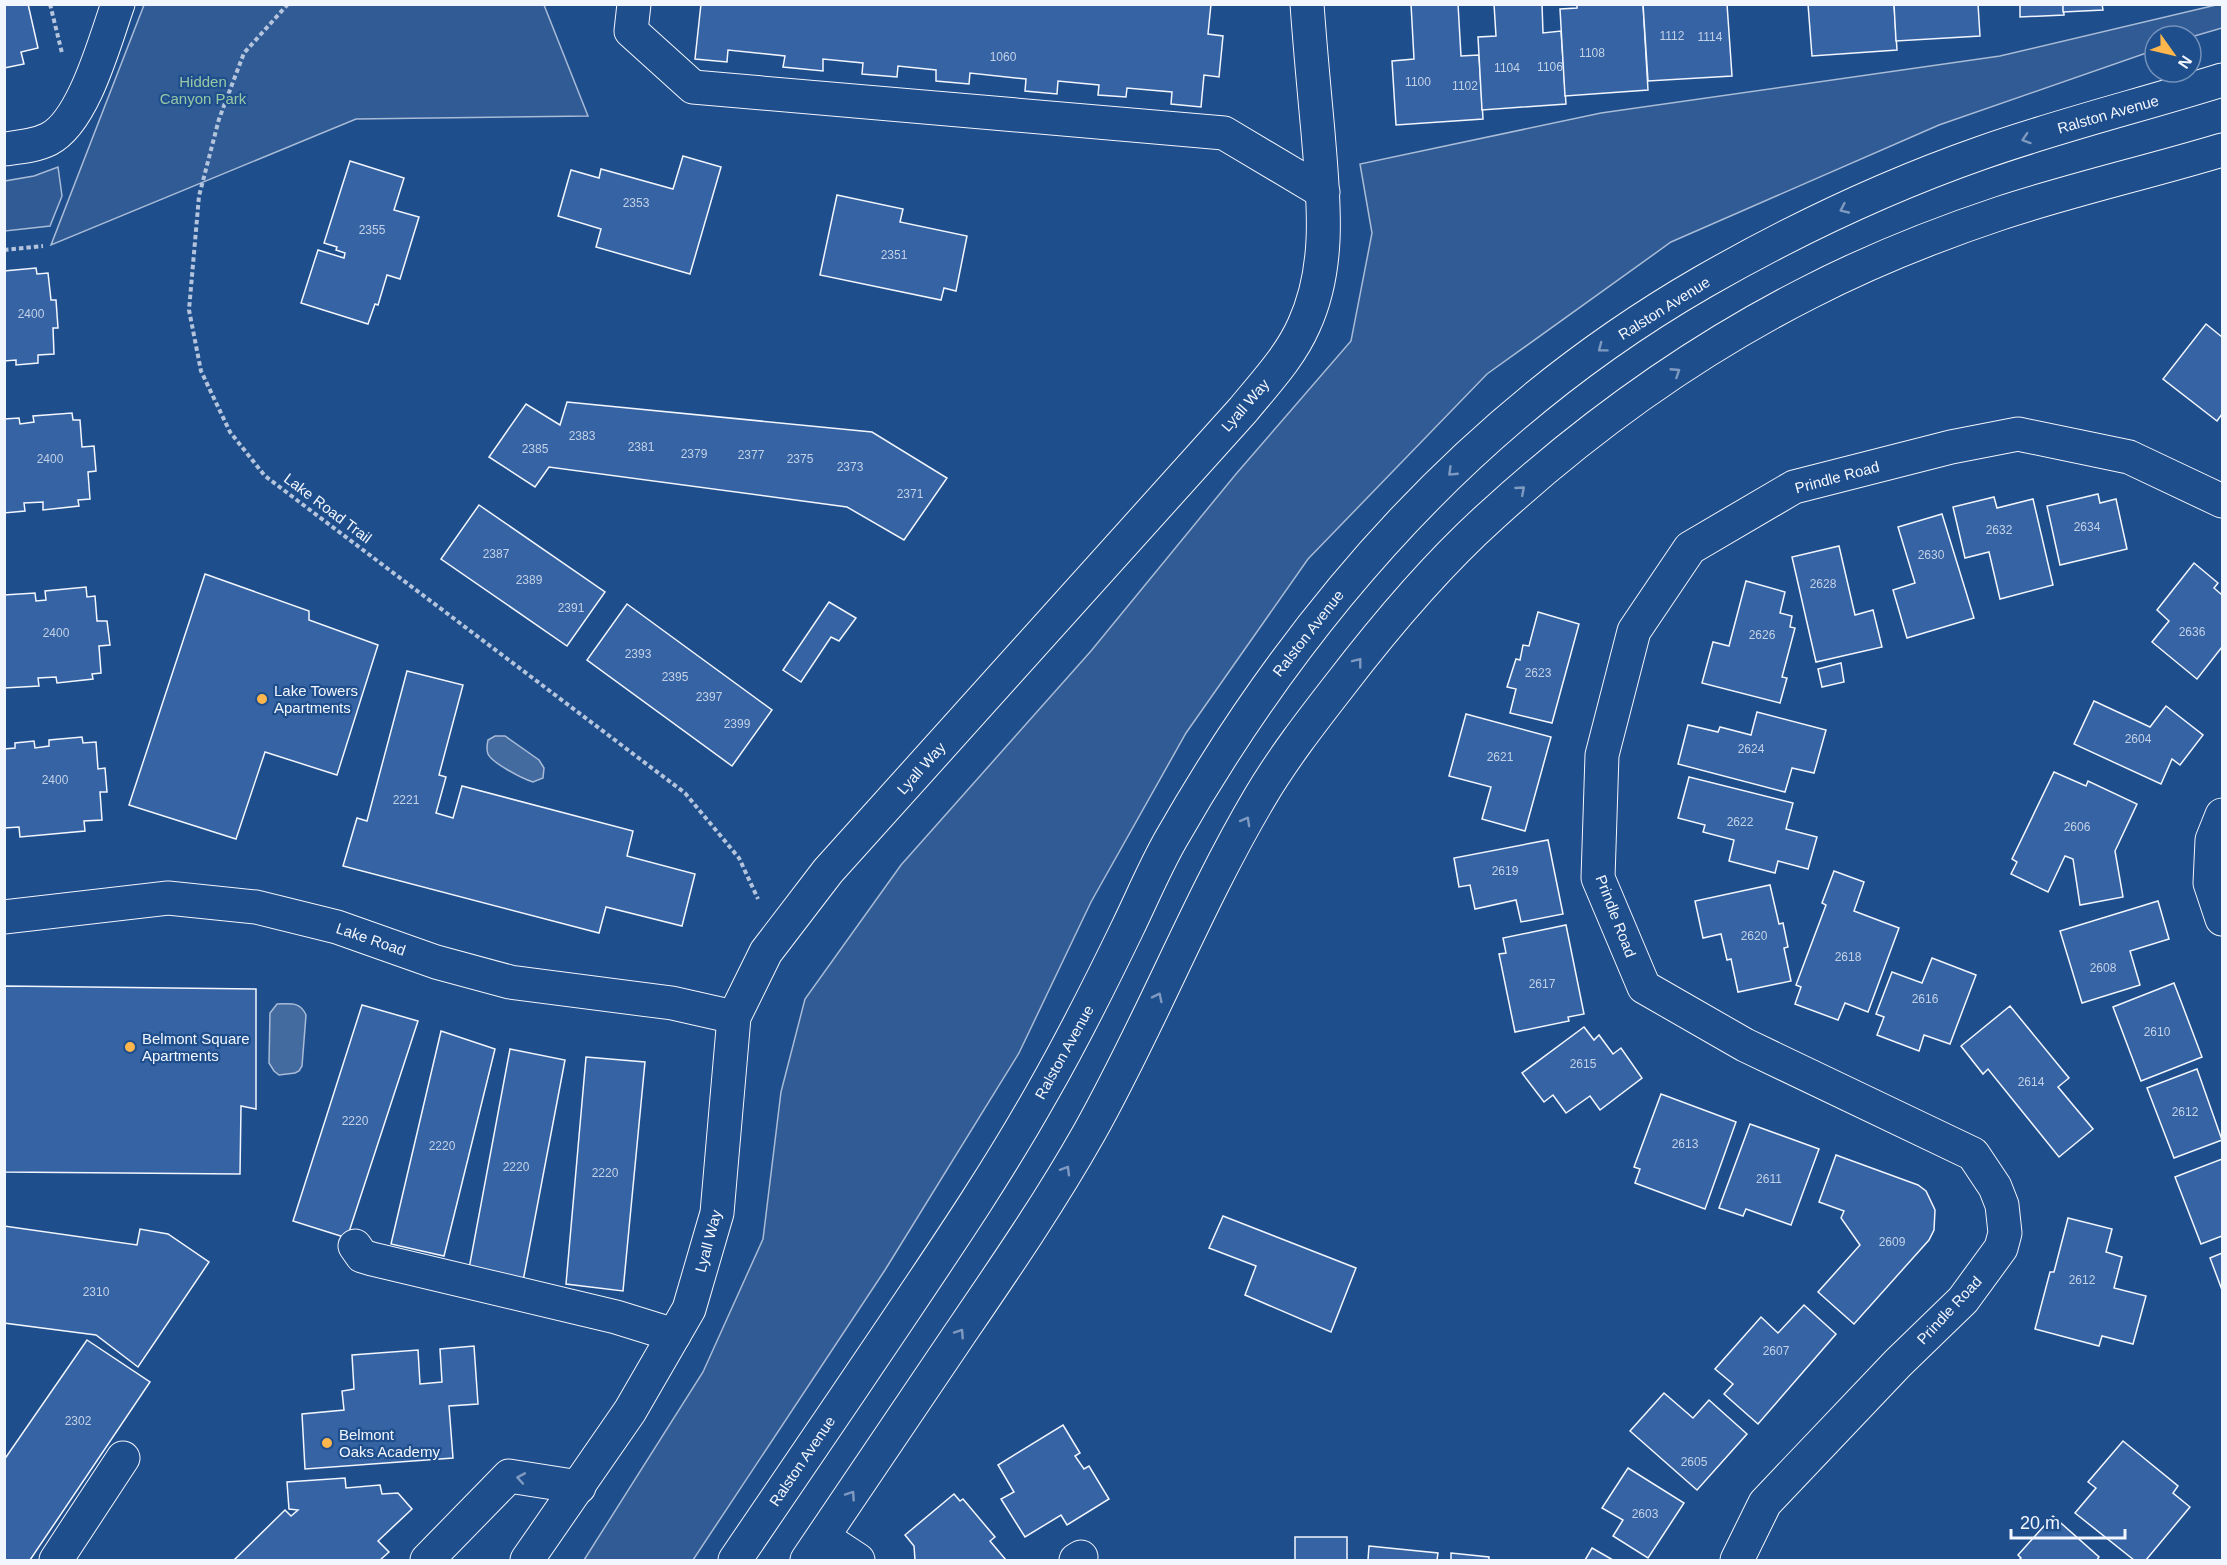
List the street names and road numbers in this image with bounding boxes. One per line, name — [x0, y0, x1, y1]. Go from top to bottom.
street label: Ralston Avenue — [2055, 91, 2161, 137]
street label: Ralston Avenue — [1615, 273, 1713, 343]
street label: Lyall Way — [1218, 375, 1273, 435]
street label: Prindle Road — [1793, 458, 1881, 496]
street label: Lake Road Trail — [281, 470, 375, 546]
street label: Ralston Avenue — [1269, 586, 1347, 680]
street label: Lyall Way — [893, 738, 949, 797]
street label: Prindle Road — [1593, 872, 1639, 960]
street label: Lake Road — [334, 919, 408, 959]
street label: Ralston Avenue — [1031, 1002, 1097, 1102]
street label: Lyall Way — [692, 1207, 725, 1274]
street label: Prindle Road — [1913, 1272, 1985, 1348]
street label: Ralston Avenue — [766, 1413, 838, 1509]

